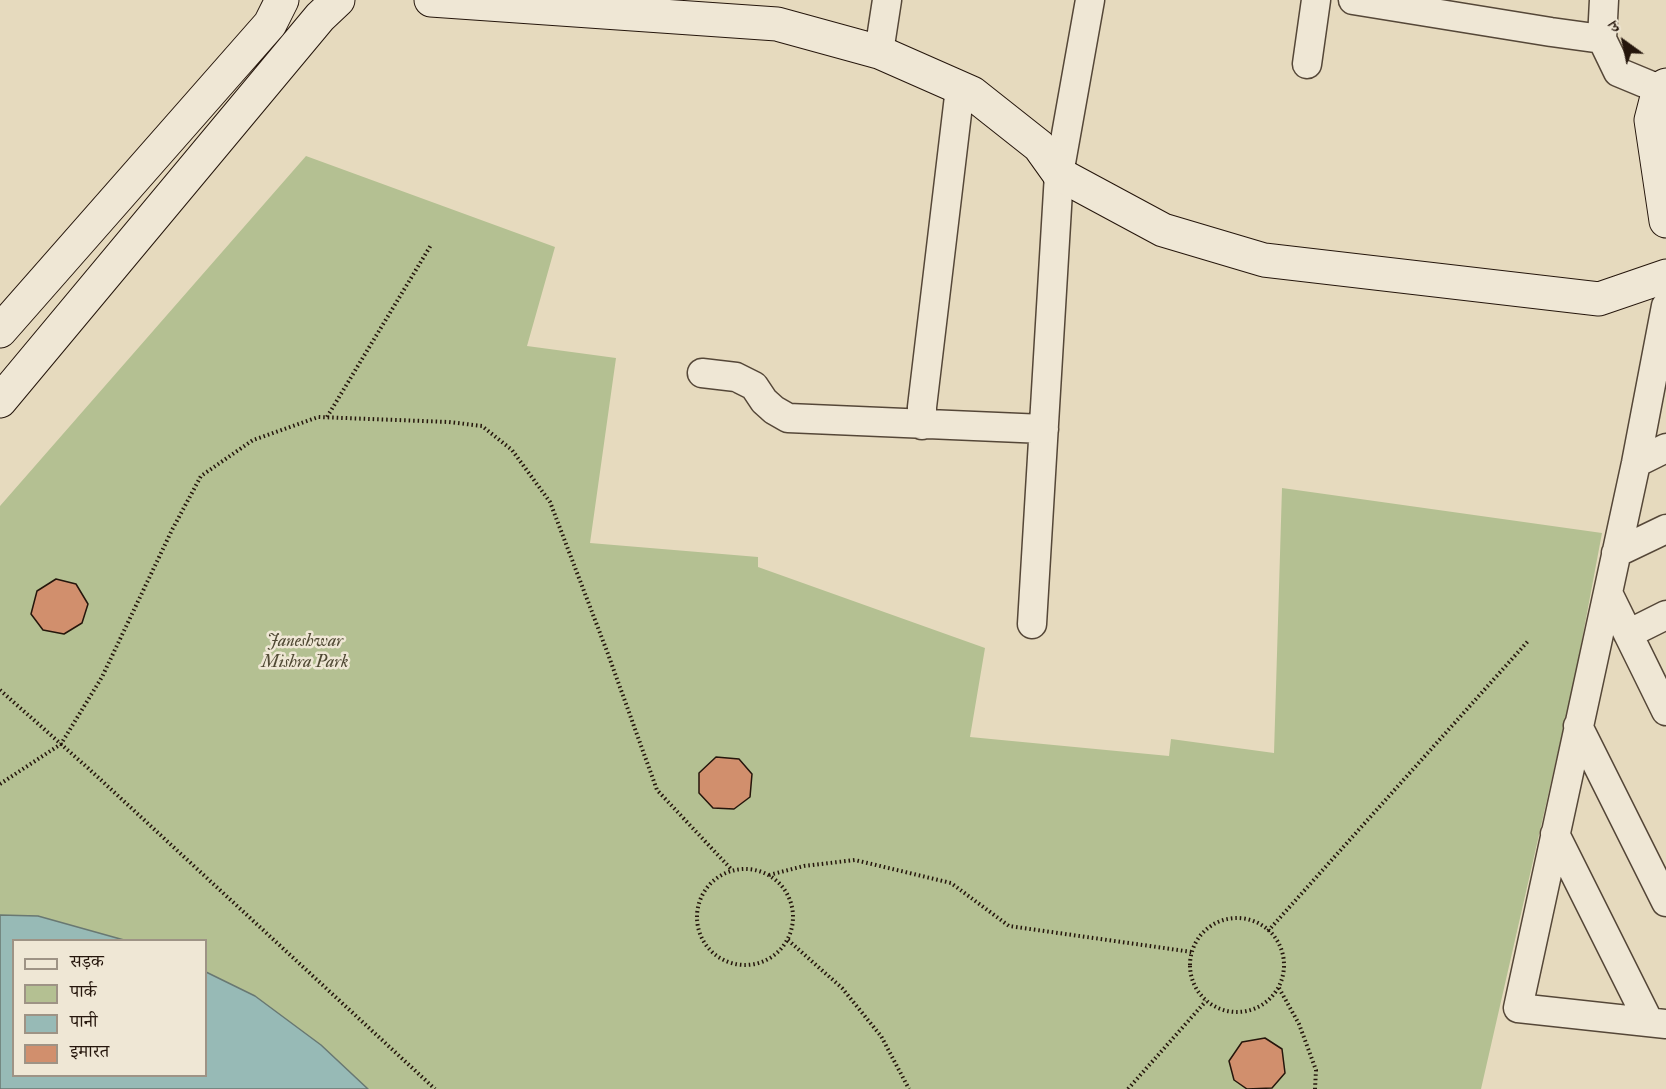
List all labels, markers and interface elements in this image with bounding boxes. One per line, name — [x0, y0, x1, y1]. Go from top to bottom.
north arrow — [1594, 12, 1654, 72]
text: उ — [1605, 16, 1623, 38]
park label: Janeshwar Mishra Park — [262, 631, 348, 674]
legend — [12, 939, 207, 1077]
text: सड़क — [70, 950, 104, 973]
text: पार्क — [70, 980, 97, 1003]
text: पानी — [70, 1010, 97, 1033]
text: इमारत — [70, 1040, 109, 1063]

